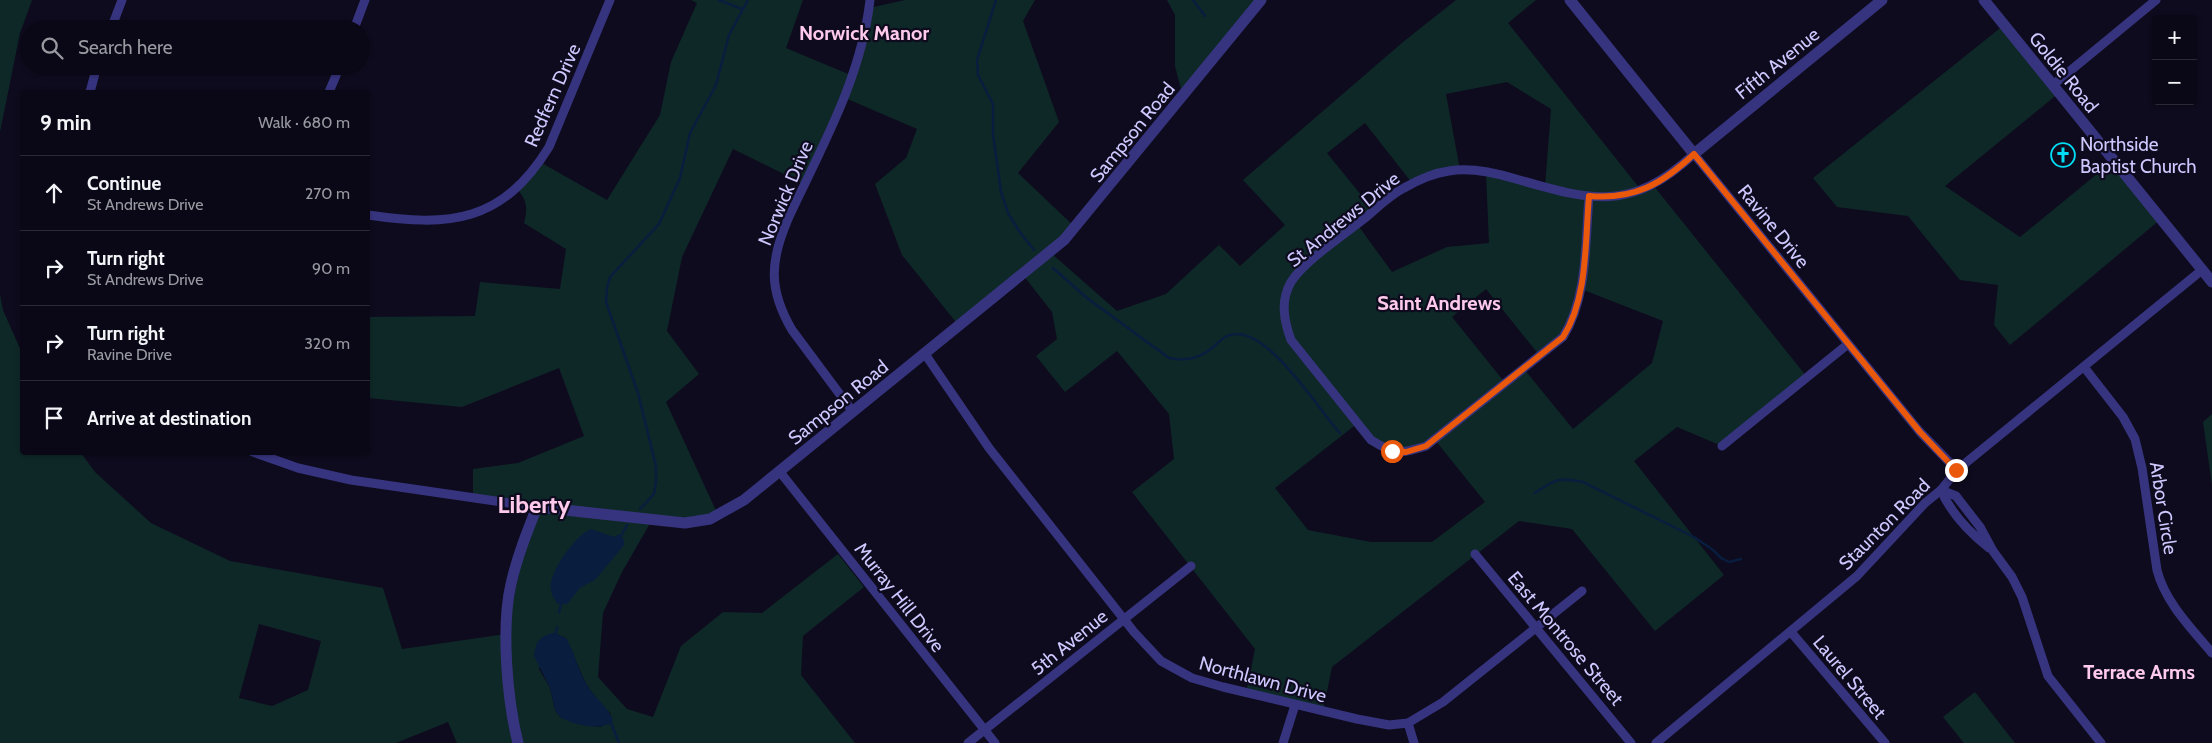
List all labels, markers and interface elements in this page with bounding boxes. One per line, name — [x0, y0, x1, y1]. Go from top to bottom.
map controls — [2152, 15, 2197, 105]
button: + — [2152, 15, 2197, 60]
search box — [20, 20, 370, 75]
district label: Norwick Manor — [799, 21, 929, 45]
street label: Fifth Avenue — [1731, 22, 1824, 104]
street label: Goldie Road — [2024, 27, 2103, 117]
icon: search — [38, 34, 66, 62]
text: Search here — [78, 36, 172, 59]
street label: Redfern Drive — [519, 40, 586, 150]
button: − — [2152, 60, 2197, 105]
street label: Sampson Road — [1085, 78, 1180, 187]
text: 9 min — [40, 110, 91, 135]
text: Walk · 680 m — [258, 113, 350, 132]
place label: Northside Baptist Church — [2080, 133, 2197, 178]
street label: Norwick Drive — [753, 137, 818, 249]
church icon: Northside Baptist Church — [2050, 142, 2076, 168]
street label: St Andrews Drive — [1282, 167, 1405, 272]
text: Continue — [87, 172, 161, 195]
icon: ahead — [40, 179, 68, 207]
street label: Ravine Drive — [1733, 180, 1814, 273]
text: 270 m — [305, 184, 350, 203]
text: St Andrews Drive — [87, 195, 204, 214]
text: Turn right — [87, 247, 165, 270]
icon: right — [40, 254, 68, 282]
text: 90 m — [312, 259, 350, 278]
text: St Andrews Drive — [87, 270, 204, 289]
district label: Saint Andrews — [1377, 291, 1501, 315]
text: Turn right — [87, 322, 165, 345]
icon: right — [40, 329, 68, 357]
text: 320 m — [304, 334, 350, 353]
text: Ravine Drive — [87, 345, 172, 364]
street label: Sampson Road — [784, 355, 893, 450]
icon: arrive — [40, 404, 68, 432]
text: Arrive at destination — [87, 407, 251, 430]
route start — [1381, 440, 1404, 463]
route end — [1945, 459, 1968, 482]
street label: Arbor Circle — [2145, 460, 2182, 556]
street label: Staunton Road — [1834, 474, 1935, 575]
district label: Liberty — [498, 490, 571, 519]
street label: Murray Hill Drive — [850, 538, 950, 657]
street label: East Montrose Street — [1503, 567, 1629, 710]
street label: 5th Avenue — [1027, 604, 1112, 680]
street label: Laurel Street — [1808, 631, 1891, 724]
street label: Northlawn Drive — [1197, 651, 1329, 708]
district label: Terrace Arms — [2083, 660, 2195, 684]

